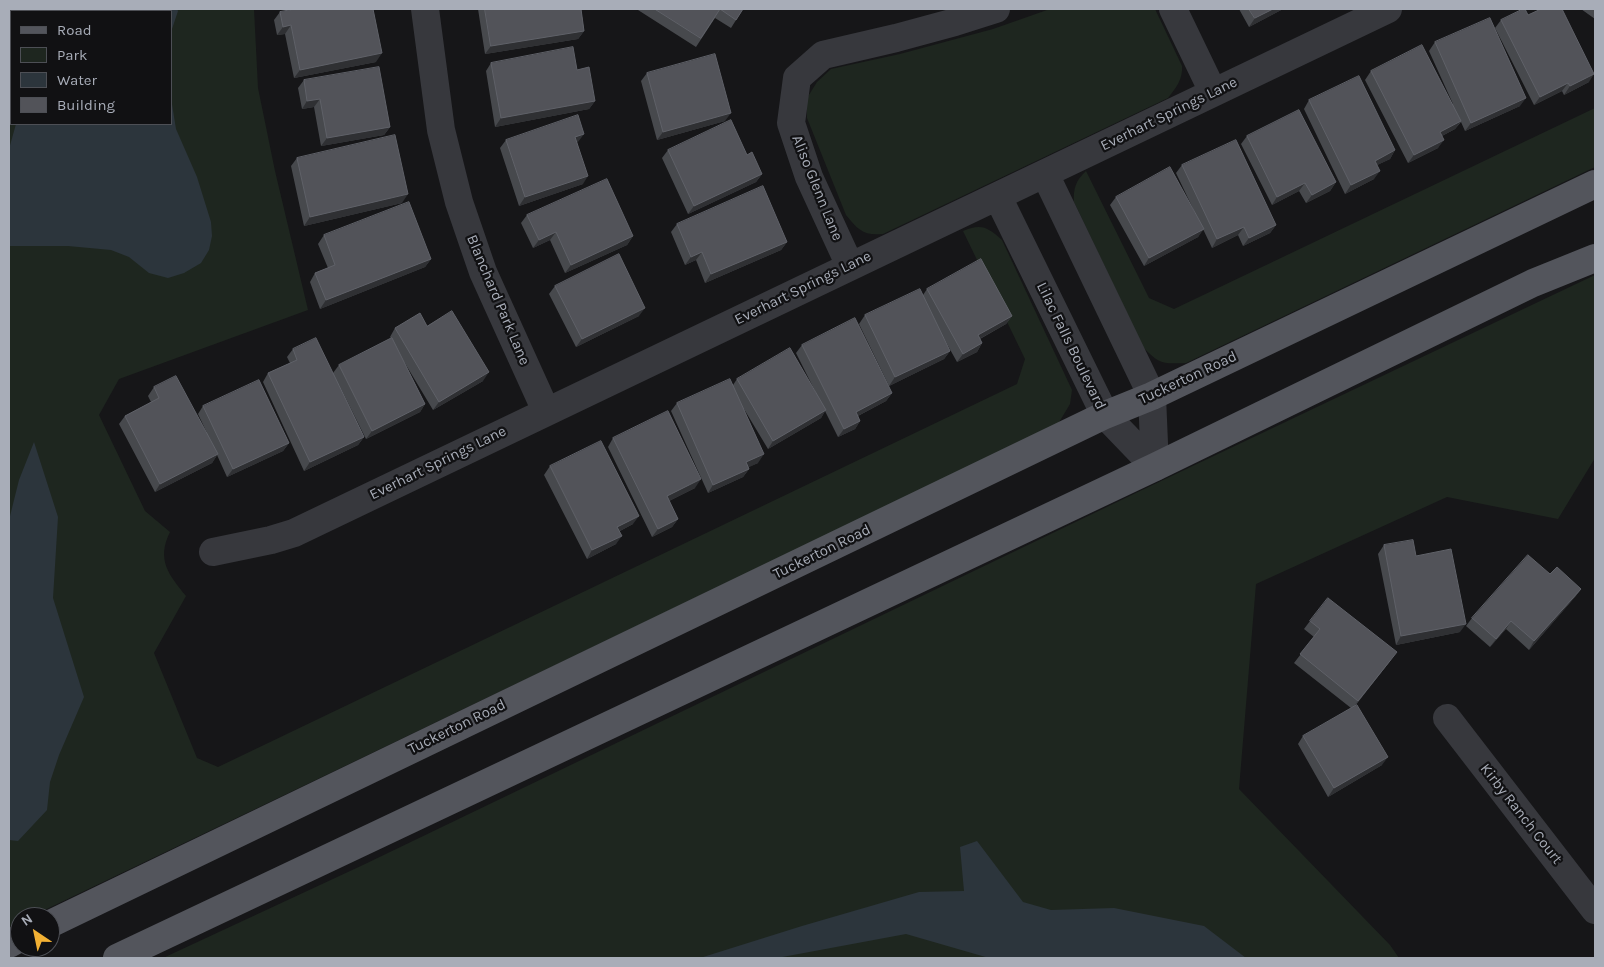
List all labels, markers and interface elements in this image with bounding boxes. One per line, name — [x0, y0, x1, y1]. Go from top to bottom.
legend — [10, 10, 172, 125]
text: Road — [57, 21, 92, 39]
text: Park — [57, 46, 87, 64]
text: Water — [57, 71, 97, 89]
street label: Everhart Springs Lane — [1098, 73, 1240, 155]
text: Building — [57, 96, 115, 114]
street label: Aliso Glenn Lane — [788, 133, 846, 243]
street label: Blanchard Park Lane — [462, 232, 534, 368]
street label: Everhart Springs Lane — [732, 247, 874, 329]
street label: Lilac Falls Boulevard — [1032, 279, 1110, 413]
street label: Tuckerton Road — [1136, 347, 1240, 409]
street label: Everhart Springs Lane — [367, 422, 509, 504]
street label: Tuckerton Road — [770, 521, 874, 583]
street label: Tuckerton Road — [405, 696, 509, 758]
street label: Kirby Ranch Court — [1476, 760, 1566, 868]
north arrow — [10, 907, 60, 957]
text: N — [18, 910, 36, 930]

